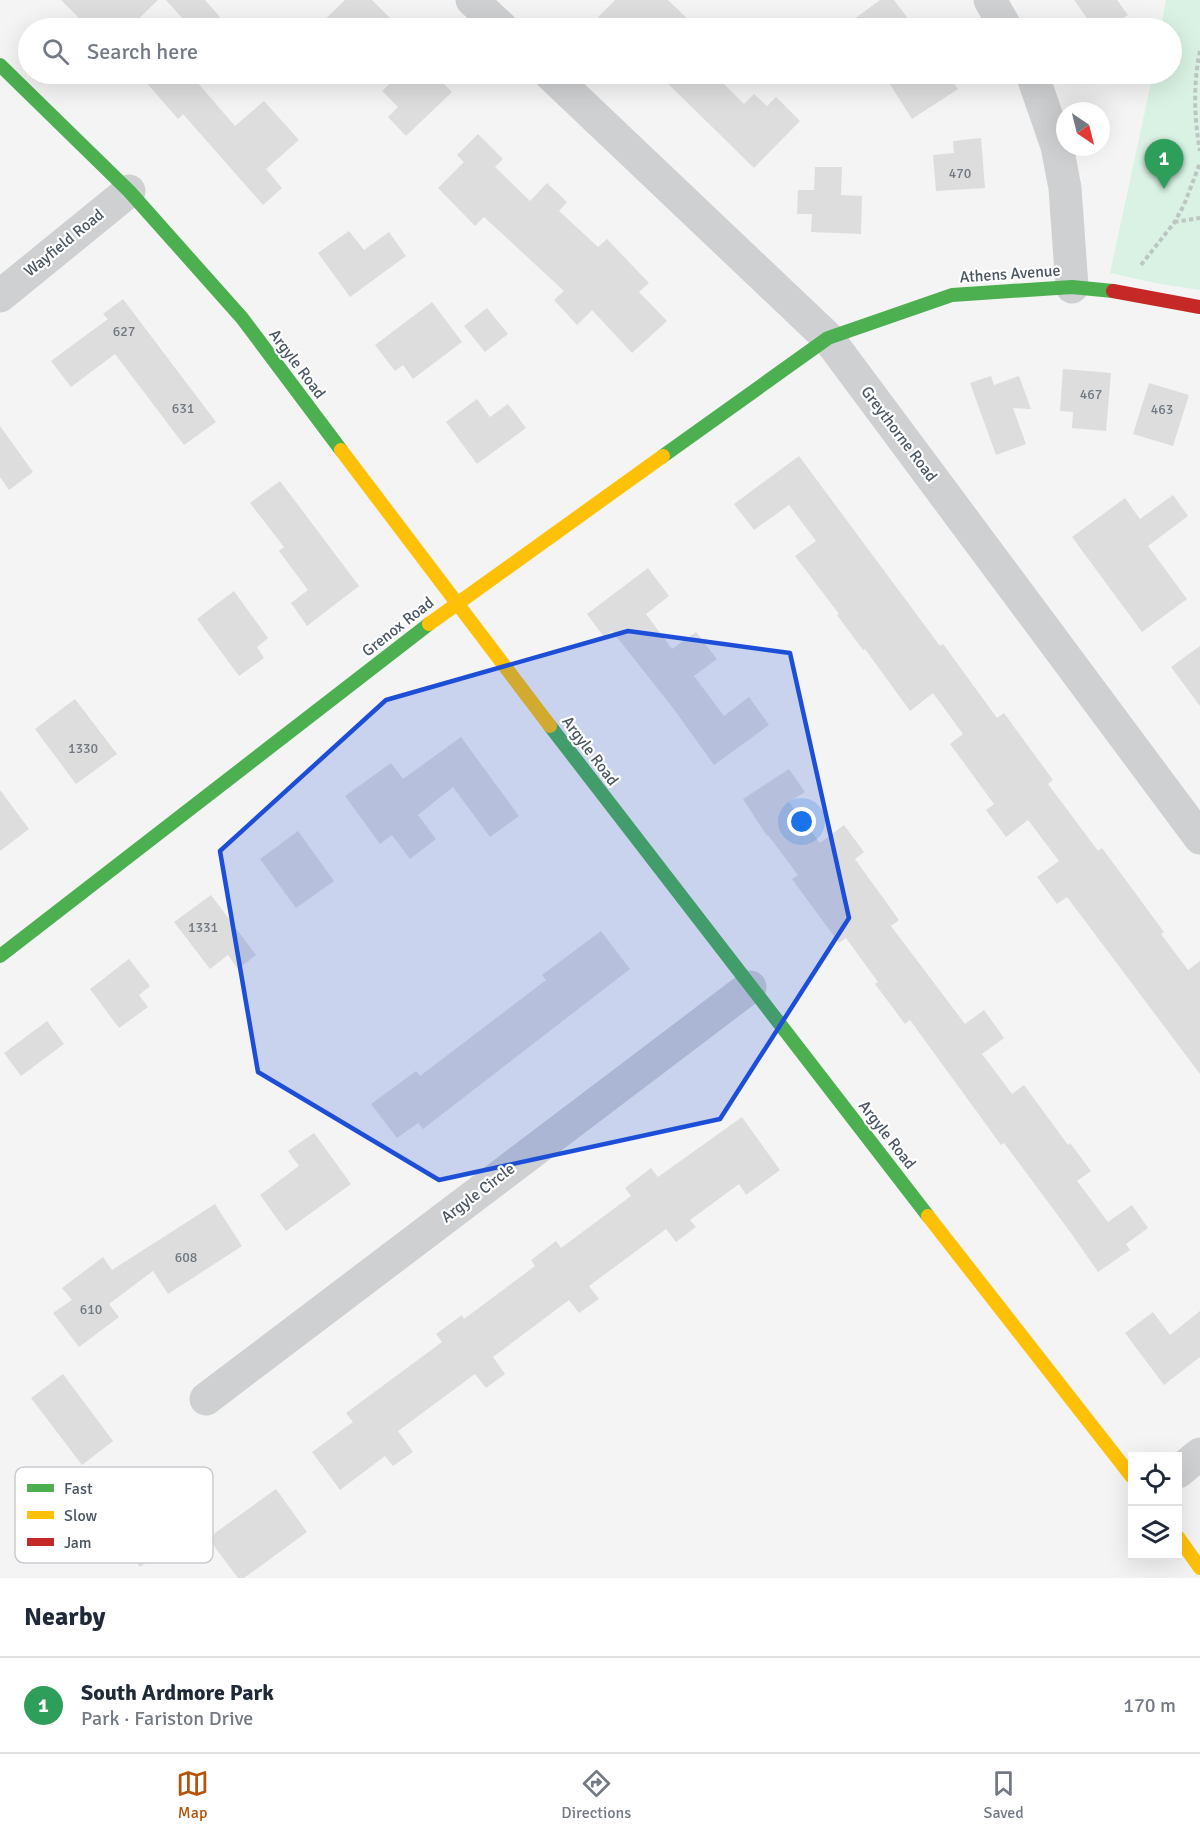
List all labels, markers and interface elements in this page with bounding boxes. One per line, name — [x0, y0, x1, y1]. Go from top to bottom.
search box — [18, 18, 1182, 84]
icon: search — [39, 35, 72, 68]
text: Search here — [87, 38, 198, 65]
north arrow — [1056, 102, 1110, 156]
pin: 1 — [1144, 140, 1184, 189]
house number: 470 — [949, 165, 971, 182]
street label: Wayfield Road — [20, 205, 108, 281]
street label: Athens Avenue — [959, 260, 1061, 288]
house number: 627 — [113, 323, 135, 340]
street label: Argyle Road — [264, 325, 330, 403]
street label: Greythorne Road — [857, 382, 941, 486]
house number: 467 — [1080, 386, 1102, 403]
house number: 631 — [172, 400, 194, 417]
house number: 463 — [1151, 401, 1173, 418]
street label: Grenox Road — [358, 593, 438, 661]
street label: Argyle Road — [557, 712, 623, 790]
house number: 1330 — [68, 740, 98, 757]
your location — [787, 807, 816, 836]
house number: 1331 — [188, 919, 218, 936]
street label: Argyle Road — [854, 1097, 920, 1173]
street label: Argyle Circle — [437, 1159, 519, 1227]
house number: 608 — [175, 1249, 197, 1266]
house number: 610 — [80, 1301, 102, 1318]
map controls — [1128, 1452, 1182, 1560]
button: locate — [1128, 1452, 1182, 1506]
legend — [15, 1467, 213, 1563]
text: Fast — [64, 1479, 93, 1499]
text: Slow — [64, 1506, 98, 1526]
button: layers — [1128, 1506, 1182, 1560]
text: Jam — [64, 1533, 92, 1553]
text: Nearby — [24, 1601, 105, 1633]
text: South Ardmore Park — [81, 1679, 274, 1706]
text: 1 — [38, 1693, 49, 1718]
text: 170 m — [1123, 1693, 1176, 1718]
text: Park · Fariston Drive — [81, 1706, 253, 1731]
tab: Map — [176, 1767, 209, 1823]
tab: Directions — [561, 1767, 631, 1823]
tab: Saved — [984, 1767, 1024, 1823]

